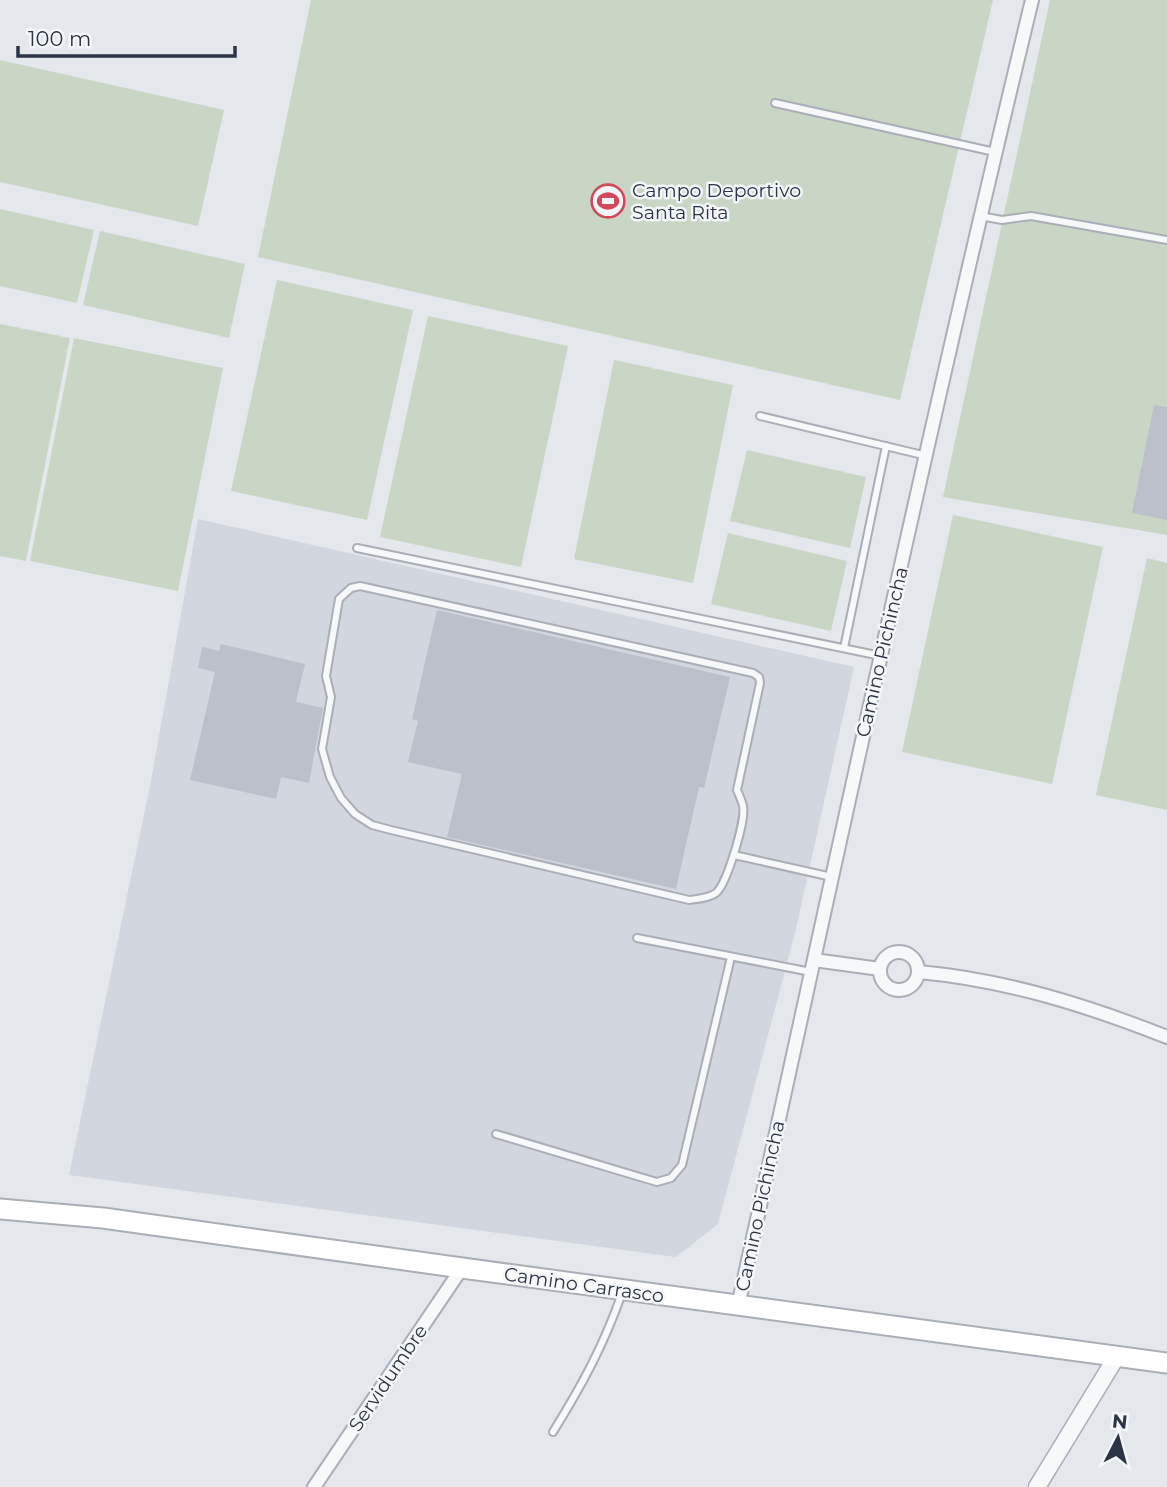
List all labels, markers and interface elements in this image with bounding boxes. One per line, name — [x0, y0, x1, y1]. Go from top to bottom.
scale bar — [18, 14, 234, 58]
text: 100 m — [28, 26, 91, 51]
place label: Campo Deportivo Santa Rita — [632, 179, 801, 224]
sports icon: Campo Deportivo Santa Rita — [589, 182, 627, 220]
street label: Camino Pichincha — [851, 565, 913, 739]
street label: Camino Pichincha — [731, 1118, 789, 1294]
street label: Camino Carrasco — [503, 1262, 666, 1308]
street label: Servidumbre — [344, 1320, 432, 1436]
north arrow — [1083, 1403, 1153, 1473]
text: N — [1111, 1409, 1129, 1434]

